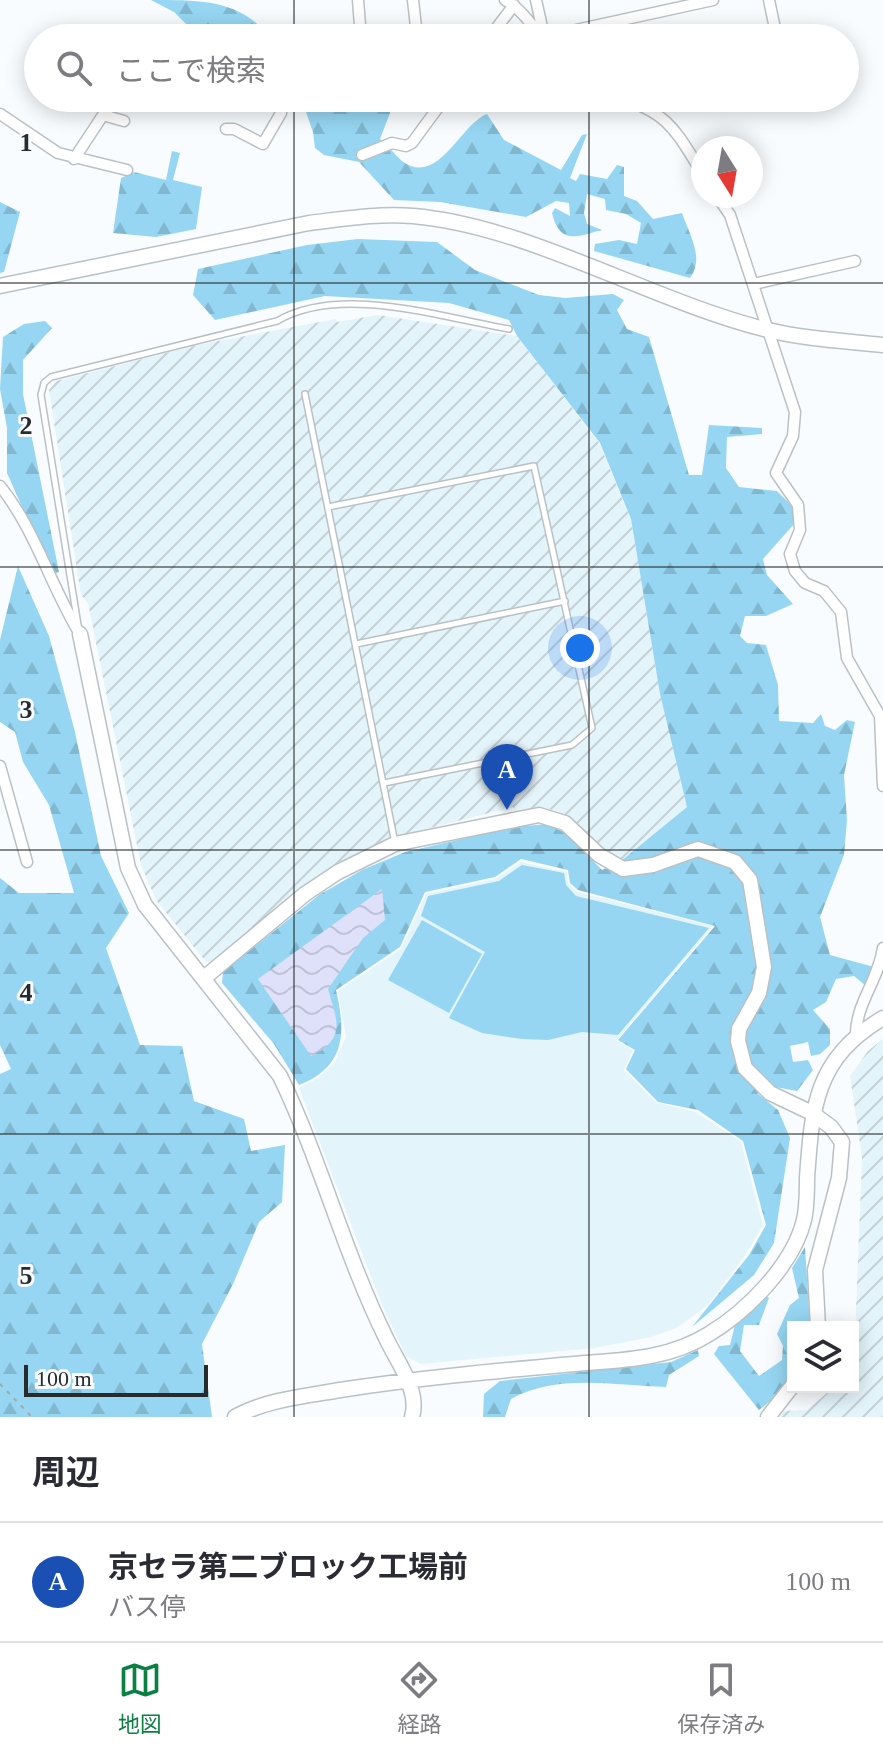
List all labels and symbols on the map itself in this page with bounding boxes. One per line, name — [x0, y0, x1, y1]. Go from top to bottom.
text: 1 — [20, 128, 33, 157]
north arrow — [691, 136, 763, 208]
text: 2 — [20, 411, 33, 440]
your location — [560, 628, 600, 668]
text: 3 — [20, 695, 33, 724]
pin: A — [481, 744, 533, 810]
text: 4 — [20, 978, 33, 1007]
text: 5 — [20, 1261, 33, 1290]
scale bar — [24, 1361, 208, 1397]

